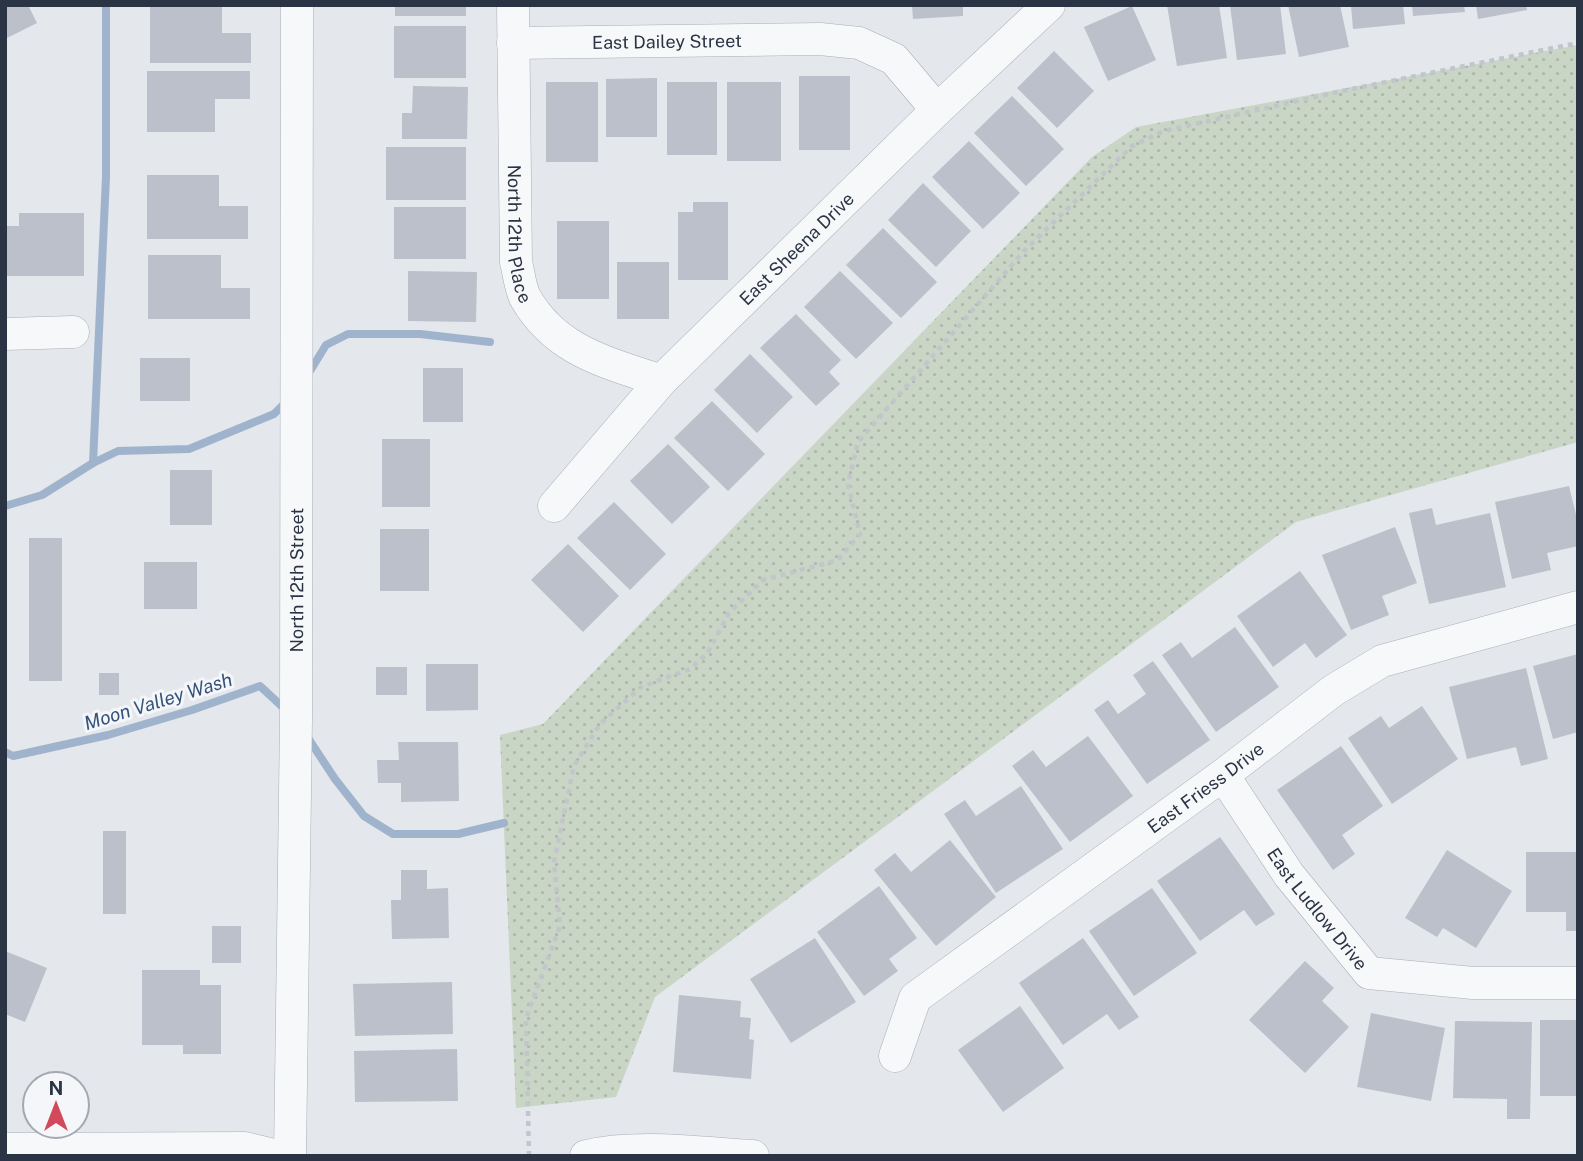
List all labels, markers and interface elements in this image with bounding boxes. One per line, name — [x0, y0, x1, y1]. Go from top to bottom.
street label: East Dailey Street — [592, 30, 742, 52]
street label: North 12th Place — [504, 164, 537, 306]
street label: East Sheena Drive — [735, 188, 858, 309]
street label: North 12th Street — [286, 508, 307, 652]
water label: Moon Valley Wash — [81, 668, 235, 734]
street label: East Friess Drive — [1143, 737, 1267, 837]
street label: East Ludlow Drive — [1263, 844, 1372, 974]
north arrow — [21, 1070, 91, 1140]
text: N — [49, 1077, 63, 1099]

